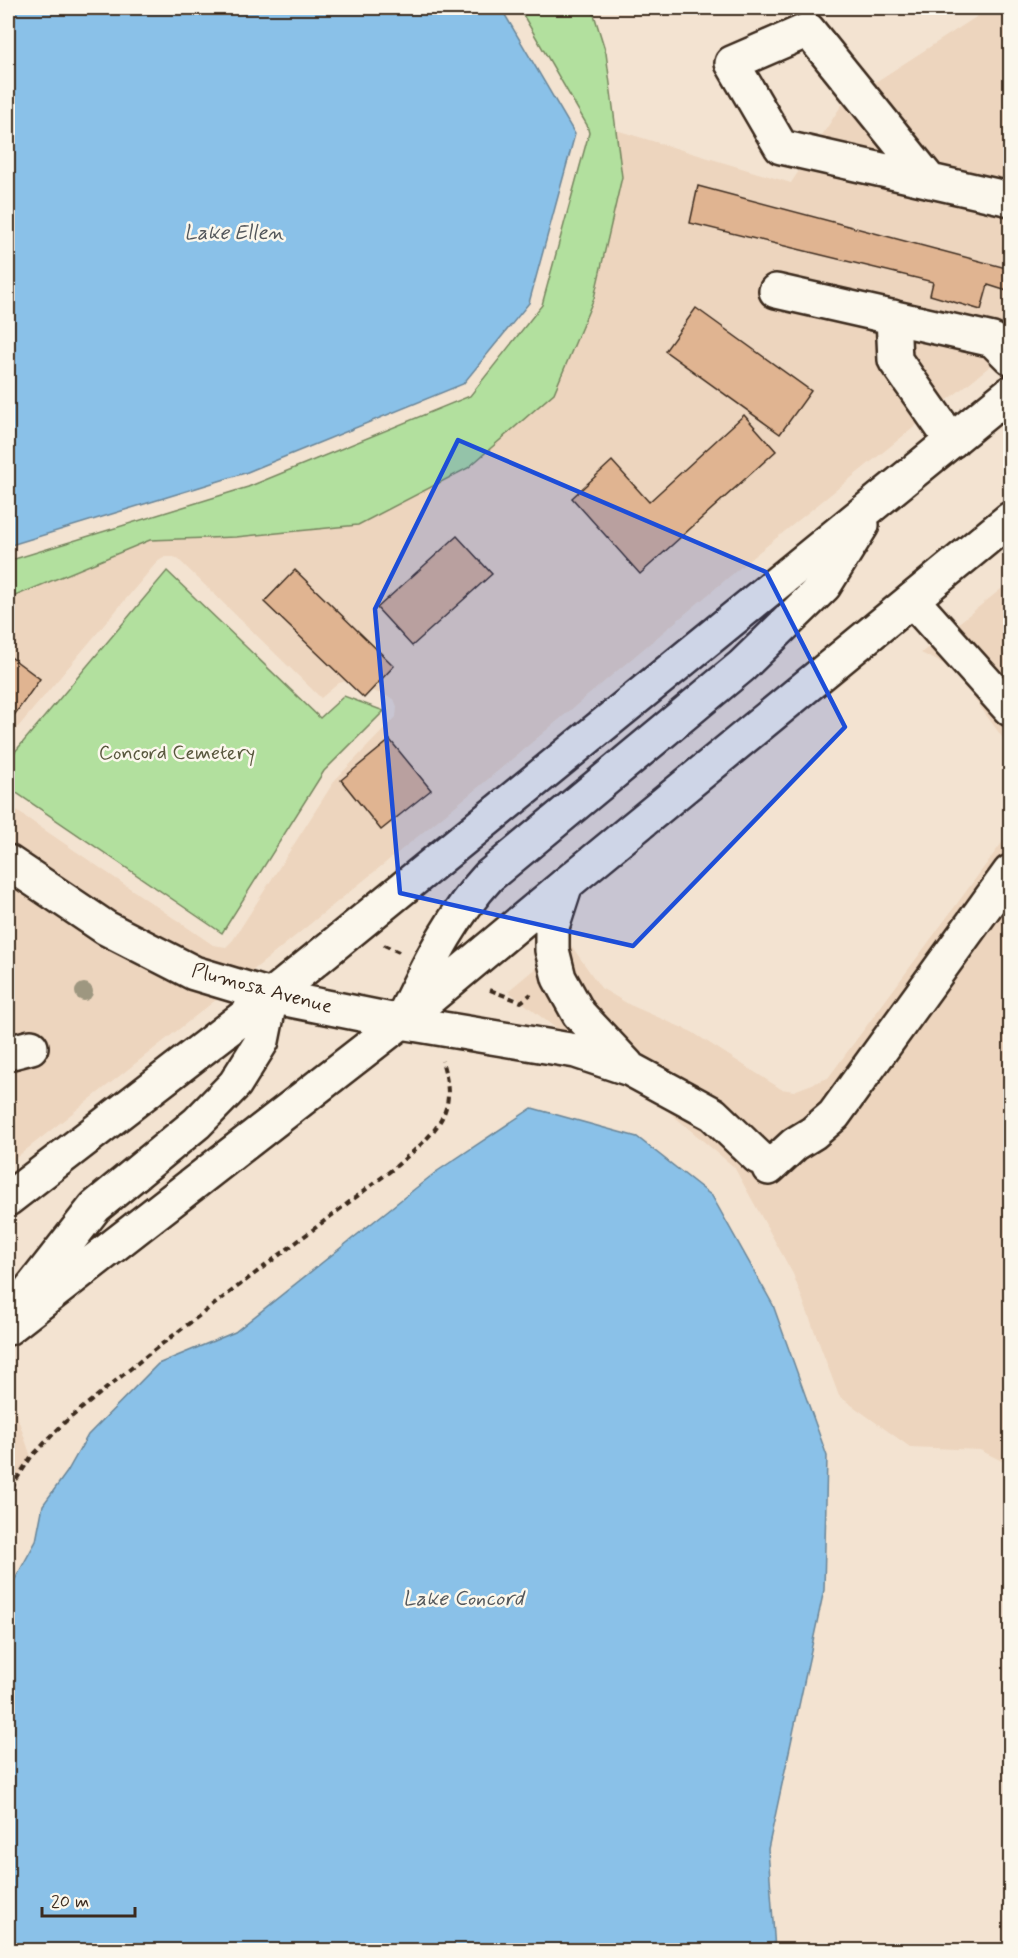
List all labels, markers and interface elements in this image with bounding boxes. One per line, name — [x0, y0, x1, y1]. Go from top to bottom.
water label: Lake Ellen — [184, 219, 284, 247]
park label: Concord Cemetery — [99, 740, 255, 767]
street label: Plumosa Avenue — [189, 957, 336, 1021]
water label: Lake Concord — [403, 1585, 526, 1613]
scale bar — [42, 1880, 135, 1918]
text: 20 m — [51, 1890, 89, 1914]

